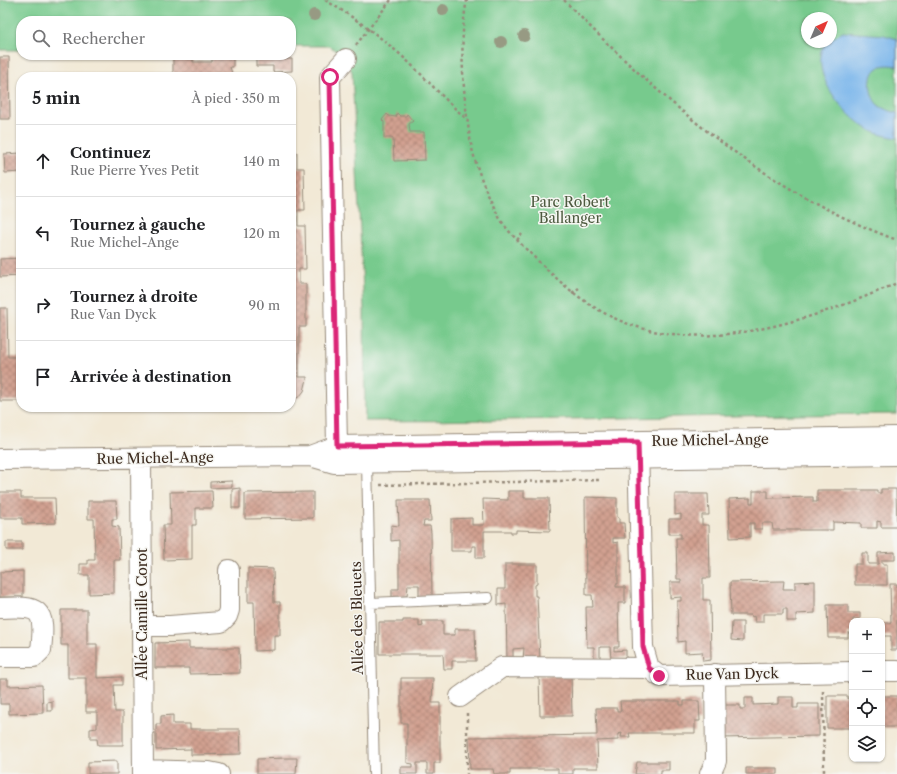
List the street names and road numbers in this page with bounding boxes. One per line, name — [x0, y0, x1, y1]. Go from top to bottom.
street label: Rue Michel-Ange — [651, 430, 769, 450]
street label: Rue Michel-Ange — [96, 448, 214, 468]
street label: Allée Camille Corot — [133, 548, 151, 681]
street label: Allée des Bleuets — [347, 561, 367, 676]
street label: Rue Van Dyck — [685, 664, 779, 684]

